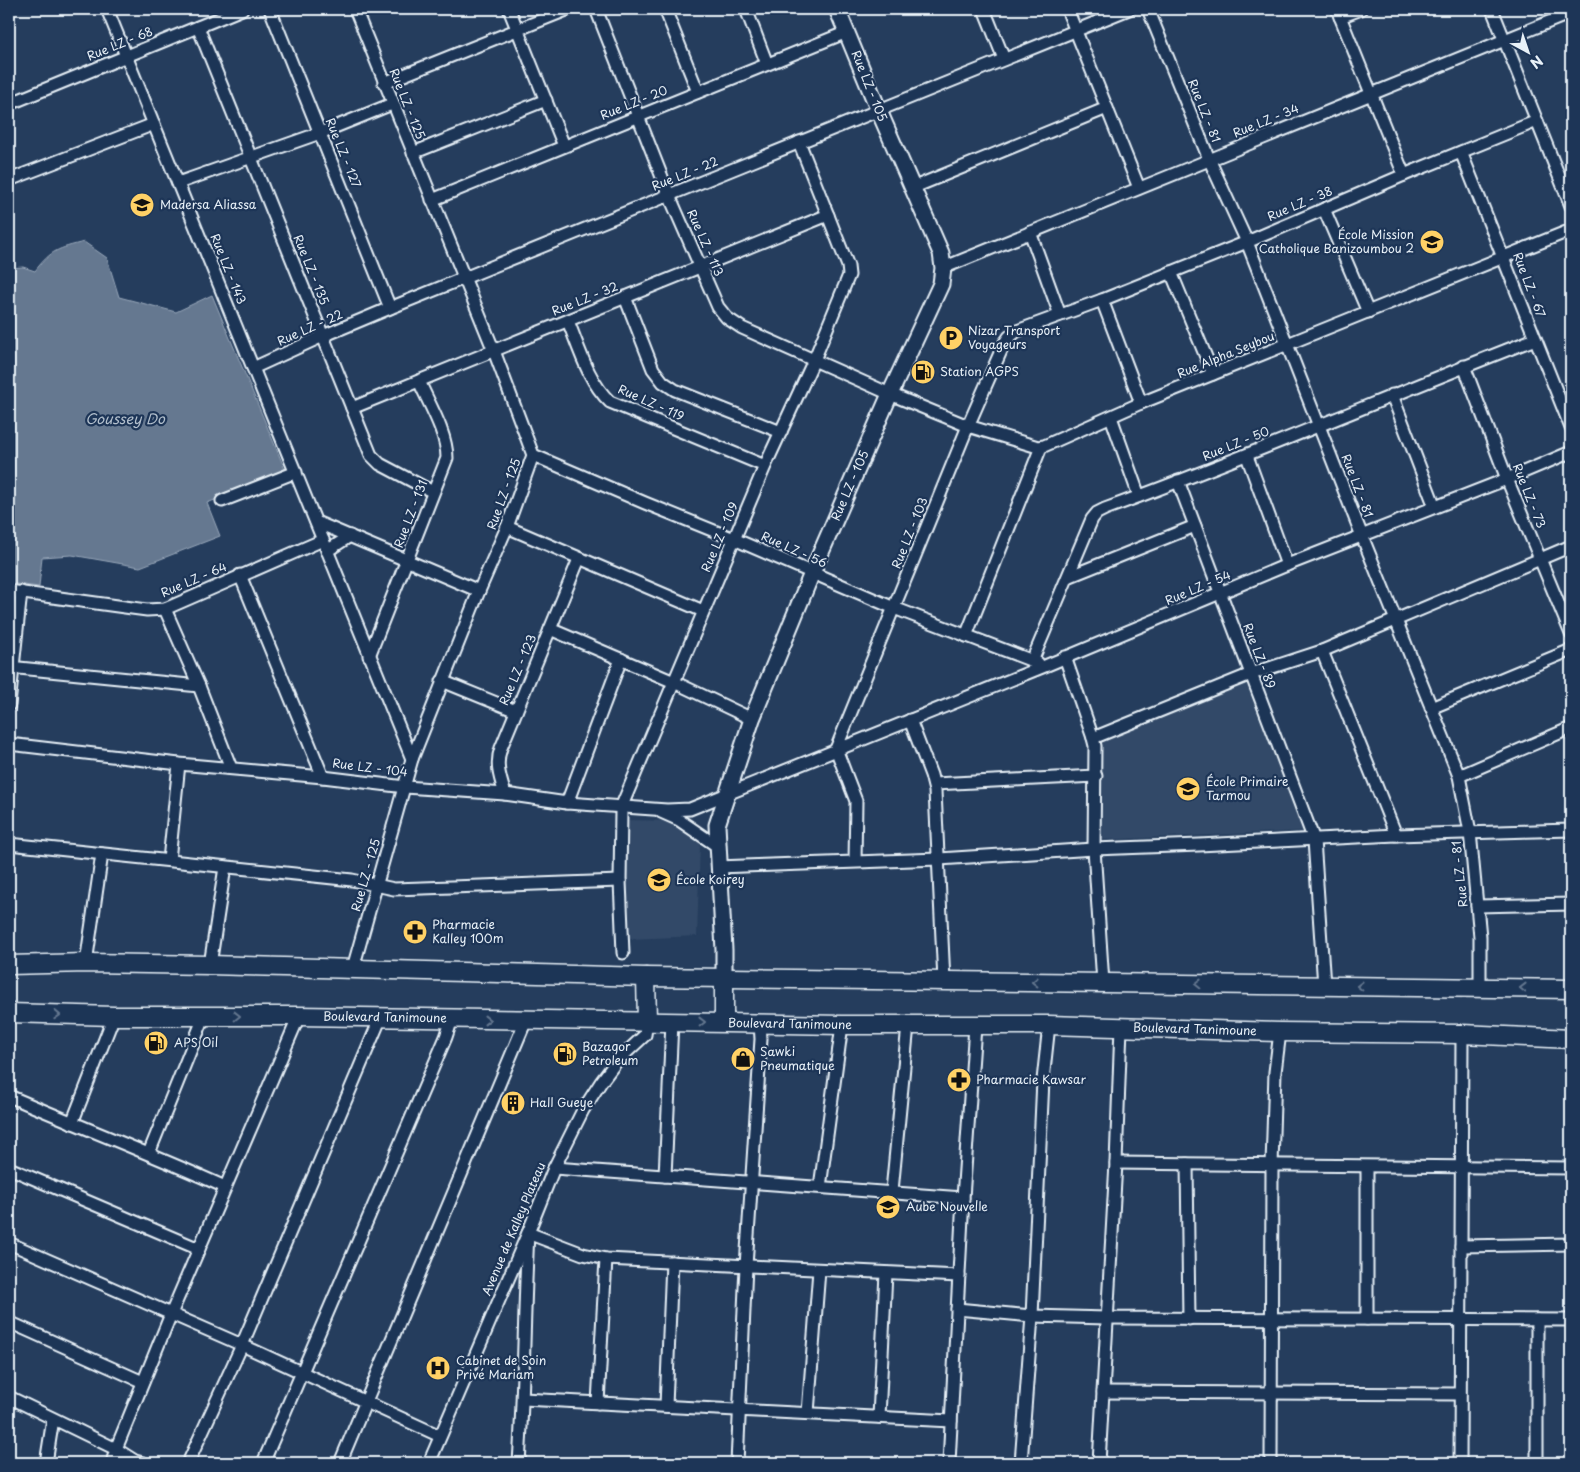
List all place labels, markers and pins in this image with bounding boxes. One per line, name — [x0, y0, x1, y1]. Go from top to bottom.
school or university icon: Madersa Aliassa — [129, 192, 155, 218]
place label: Madersa Aliassa — [160, 195, 257, 213]
place label: École Mission Catholique Banizoumbou 2 — [1259, 225, 1414, 257]
school or university icon: École Mission Catholique Banizoumbou 2 — [1419, 229, 1445, 255]
place label: Nizar Transport Voyageurs — [968, 321, 1060, 353]
parking icon: Nizar Transport Voyageurs — [938, 325, 964, 351]
fuel station icon: Station AGPS — [910, 359, 936, 385]
place label: Station AGPS — [940, 362, 1019, 380]
place label: École Primaire Tarmou — [1206, 772, 1288, 804]
school or university icon: École Primaire Tarmou — [1175, 776, 1201, 802]
school or university icon: École Koirey — [646, 867, 672, 893]
place label: École Koirey — [676, 870, 745, 888]
place label: Pharmacie Kalley 100m — [432, 915, 504, 947]
pharmacy icon: Pharmacie Kalley 100m — [402, 919, 428, 945]
fuel station icon: APS Oil — [143, 1030, 169, 1056]
place label: APS Oil — [174, 1033, 218, 1051]
place label: Bazagor Petroleum — [582, 1037, 639, 1069]
fuel station icon: Bazagor Petroleum — [552, 1041, 578, 1067]
place label: Sawki Pneumatique — [760, 1042, 835, 1074]
shop icon: Sawki Pneumatique — [730, 1046, 756, 1072]
pharmacy icon: Pharmacie Kawsar — [946, 1067, 972, 1093]
place label: Pharmacie Kawsar — [976, 1070, 1086, 1088]
building icon: Hall Gueye — [500, 1090, 526, 1116]
place label: Hall Gueye — [530, 1093, 594, 1111]
school or university icon: Aube Nouvelle — [875, 1194, 901, 1220]
place label: Aube Nouvelle — [906, 1197, 988, 1215]
place label: Cabinet de Soin Privé Mariam — [456, 1351, 546, 1383]
hospital icon: Cabinet de Soin Privé Mariam — [425, 1355, 451, 1381]

